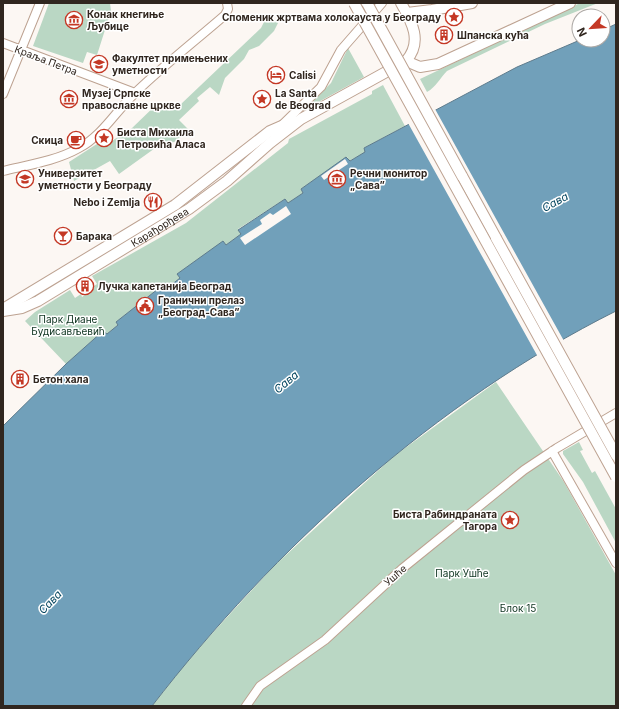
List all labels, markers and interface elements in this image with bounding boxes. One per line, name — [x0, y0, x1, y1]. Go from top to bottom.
place icon: Споменик жртвама холокауста у Београду — [444, 7, 464, 27]
place label: Конак кнегиње Љубице — [87, 8, 164, 33]
north arrow — [571, 8, 611, 48]
museum icon: Конак кнегиње Љубице — [64, 10, 84, 30]
place label: Споменик жртвама холокауста у Београду — [222, 11, 441, 24]
building icon: Шпанска кућа — [434, 25, 454, 45]
text: N — [574, 25, 590, 39]
place label: Шпанска кућа — [457, 29, 529, 42]
street label: Краља Петра — [13, 43, 79, 77]
place label: Факултет примењених уметности — [112, 52, 228, 77]
school or university icon: Факултет примењених уметности — [89, 54, 109, 74]
hotel icon: Calisi — [266, 65, 286, 85]
place label: Calisi — [289, 69, 316, 81]
place label: Музеј Српске православне цркве — [82, 87, 181, 111]
place label: La Santa de Beograd — [275, 87, 331, 112]
museum icon: Музеј Српске православне цркве — [59, 89, 79, 109]
place icon: La Santa de Beograd — [252, 89, 272, 109]
place label: Биста Михаила Петровића Аласа — [117, 126, 206, 150]
place icon: Биста Михаила Петровића Аласа — [94, 128, 114, 148]
cafe icon: Скица — [66, 130, 86, 150]
place label: Скица — [31, 134, 63, 146]
place label: Универзитет уметности у Београду — [38, 167, 152, 192]
place label: Речни монитор „Сава” — [350, 167, 427, 191]
school or university icon: Универзитет уметности у Београду — [15, 169, 35, 189]
museum icon: Речни монитор „Сава” — [327, 169, 347, 189]
water label: Сава — [539, 189, 571, 215]
restaurant icon: Nebo i Zemlja — [143, 192, 163, 212]
place label: Nebo i Zemlja — [74, 196, 140, 208]
street label: Карађорђева — [129, 205, 191, 249]
bar icon: Барака — [53, 226, 73, 246]
place label: Барака — [76, 230, 112, 242]
building icon: Лучка капетанија Београд — [75, 276, 95, 296]
place label: Лучка капетанија Београд — [98, 280, 232, 293]
place label: Гранични прелаз „Београд-Сава” — [158, 294, 244, 318]
public building icon: Гранични прелаз „Београд-Сава” — [135, 296, 155, 316]
park label: Парк Диане Будисављевић — [31, 313, 105, 337]
water label: Сава — [271, 368, 301, 396]
building icon: Бетон хала — [10, 369, 30, 389]
place label: Бетон хала — [33, 373, 89, 385]
place label: Биста Рабиндраната Тагора — [393, 508, 497, 532]
place icon: Биста Рабиндраната Тагора — [500, 510, 520, 530]
street label: Ушће — [381, 562, 409, 588]
park label: Парк Ушће — [435, 567, 489, 579]
water label: Сава — [35, 587, 65, 617]
park label: Блок 15 — [500, 602, 536, 614]

